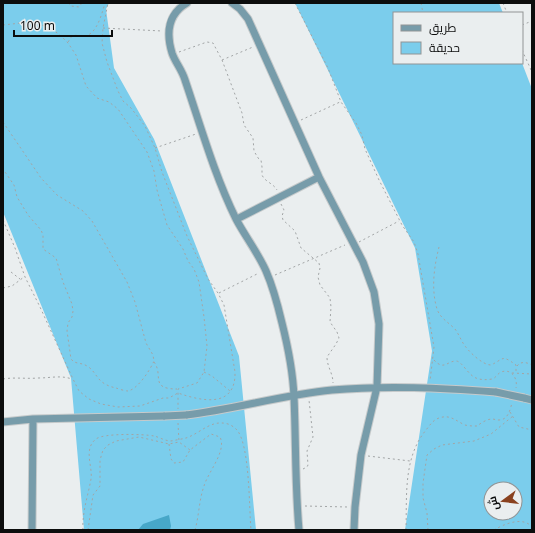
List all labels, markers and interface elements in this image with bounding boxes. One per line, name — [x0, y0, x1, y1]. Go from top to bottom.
scale bar — [14, 12, 112, 38]
legend — [393, 12, 523, 64]
text: 100 m — [20, 17, 55, 34]
text: طريق — [429, 19, 457, 36]
text: حديقة — [429, 39, 460, 56]
north arrow — [483, 481, 523, 521]
text: ش — [484, 495, 502, 512]

